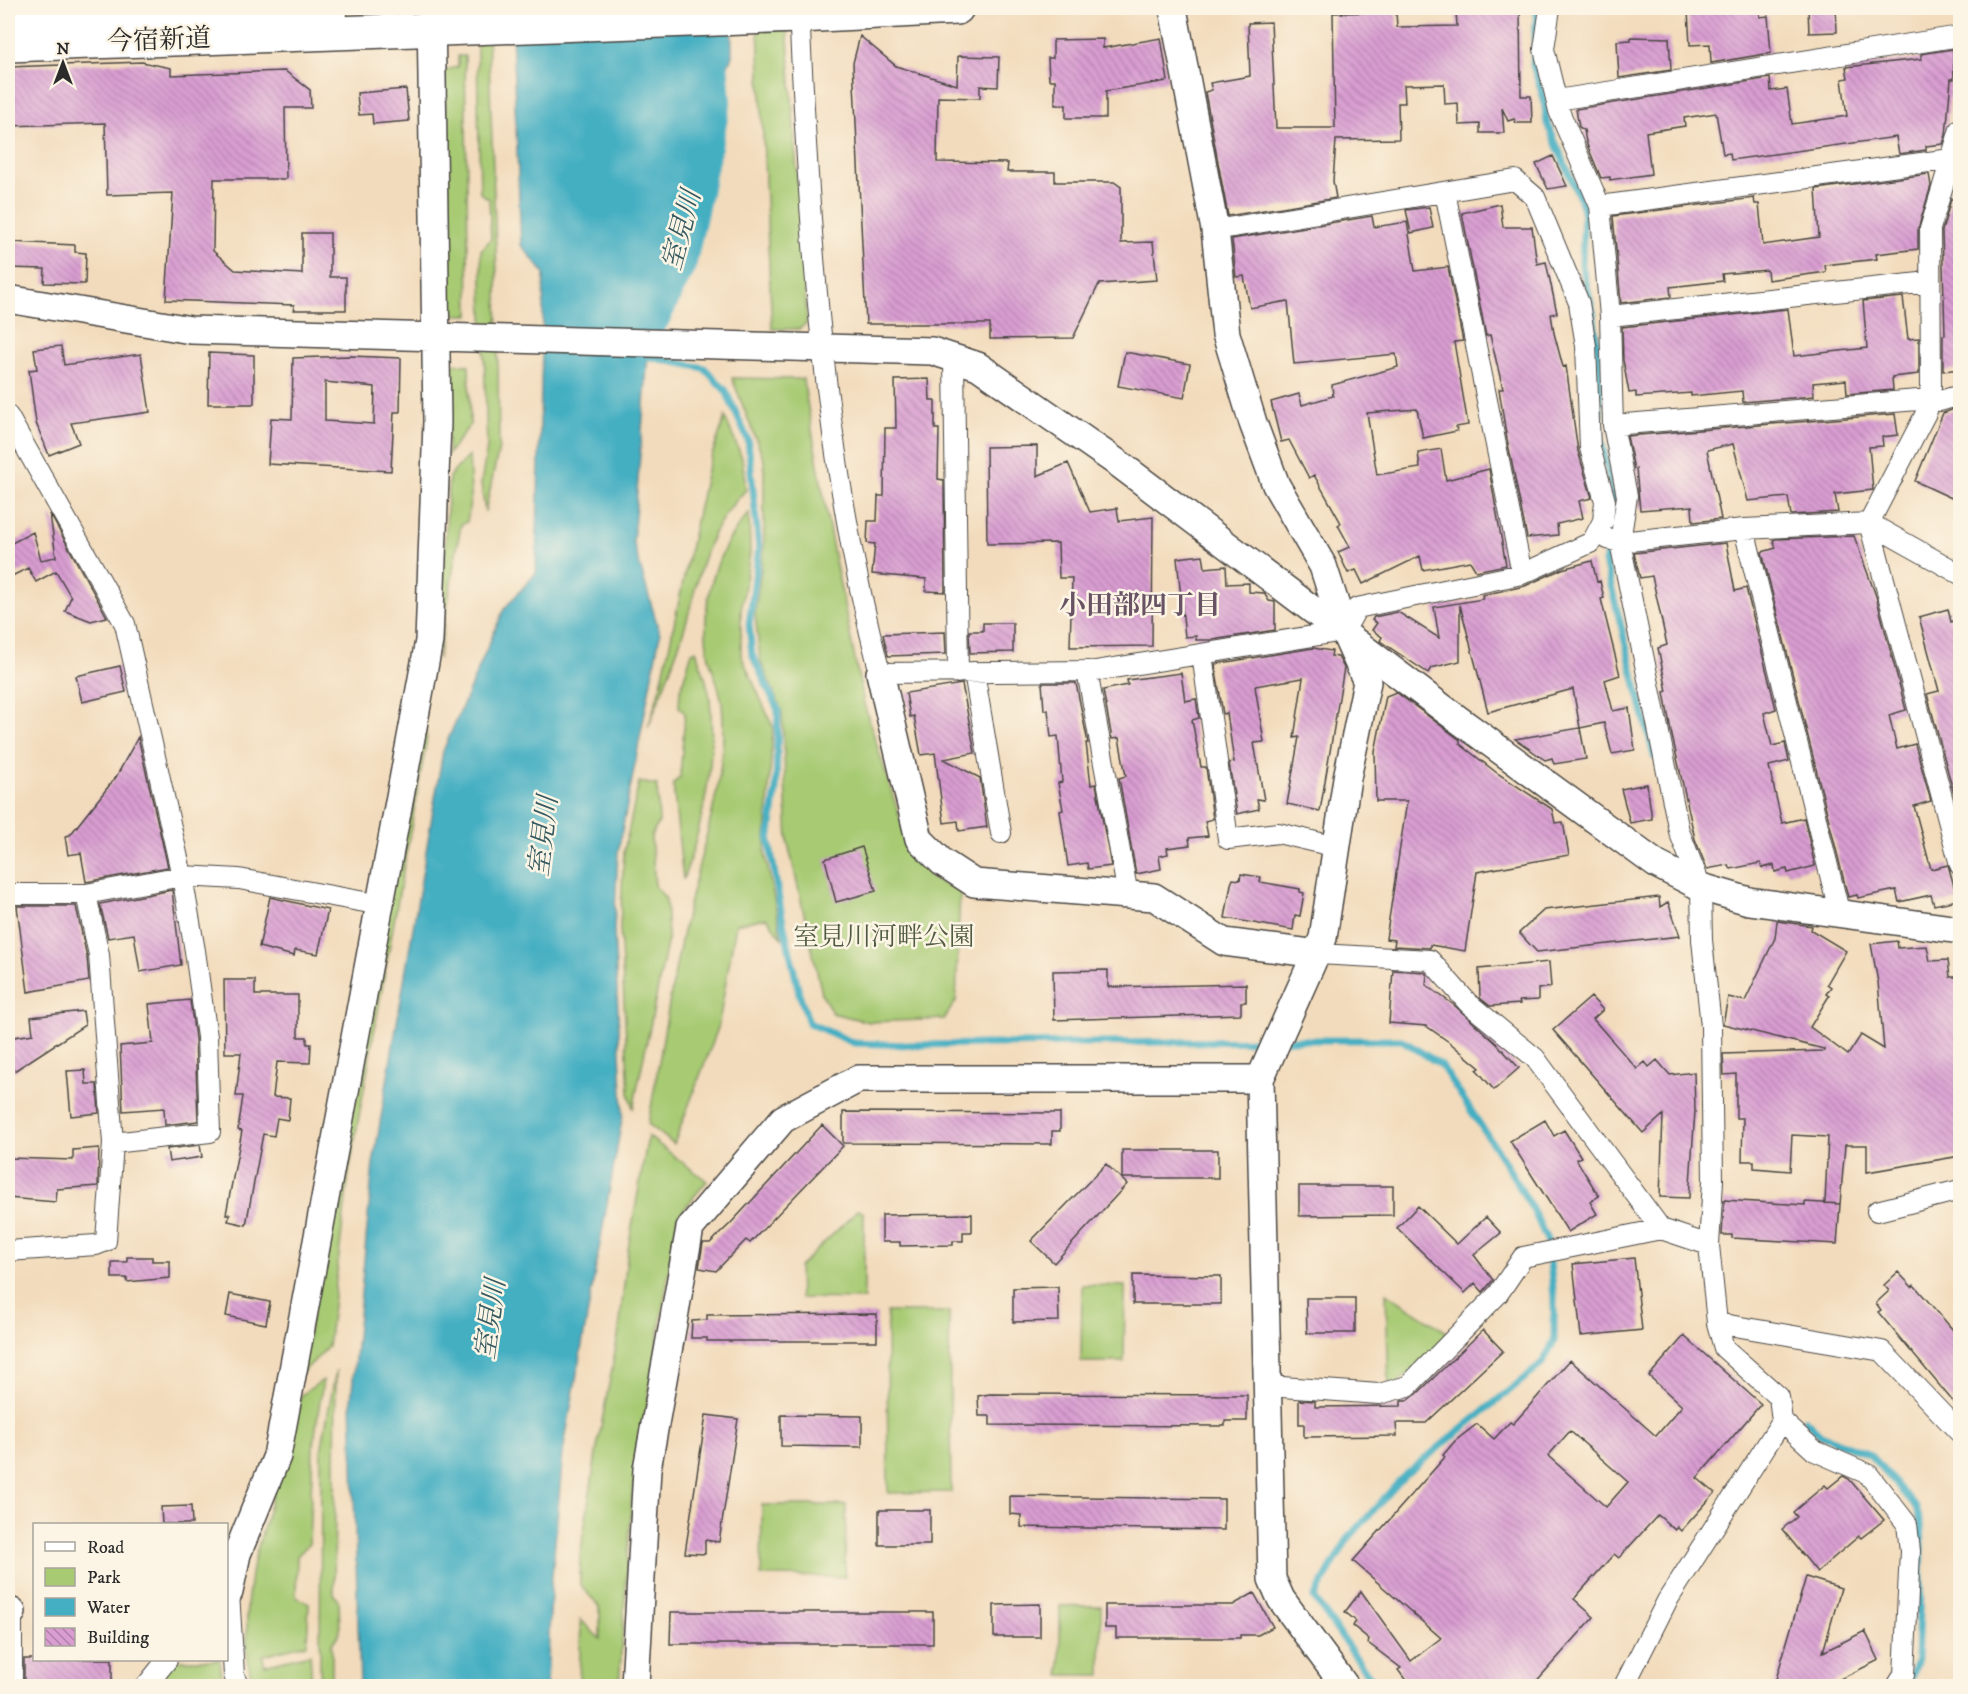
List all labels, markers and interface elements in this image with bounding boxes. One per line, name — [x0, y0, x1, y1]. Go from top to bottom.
street label: 今宿新道 — [107, 22, 212, 59]
north arrow — [33, 33, 93, 93]
text: N — [56, 39, 70, 59]
water label: 室見川 — [655, 184, 710, 274]
district label: 小田部四丁目 — [1059, 589, 1221, 623]
water label: 室見川 — [522, 791, 566, 878]
park label: 室見川河畔公園 — [793, 921, 975, 954]
water label: 室見川 — [469, 1274, 514, 1362]
legend — [33, 1523, 228, 1661]
text: Road — [87, 1537, 124, 1559]
text: Park — [87, 1567, 121, 1589]
text: Water — [86, 1597, 130, 1619]
text: Building — [87, 1627, 149, 1649]

